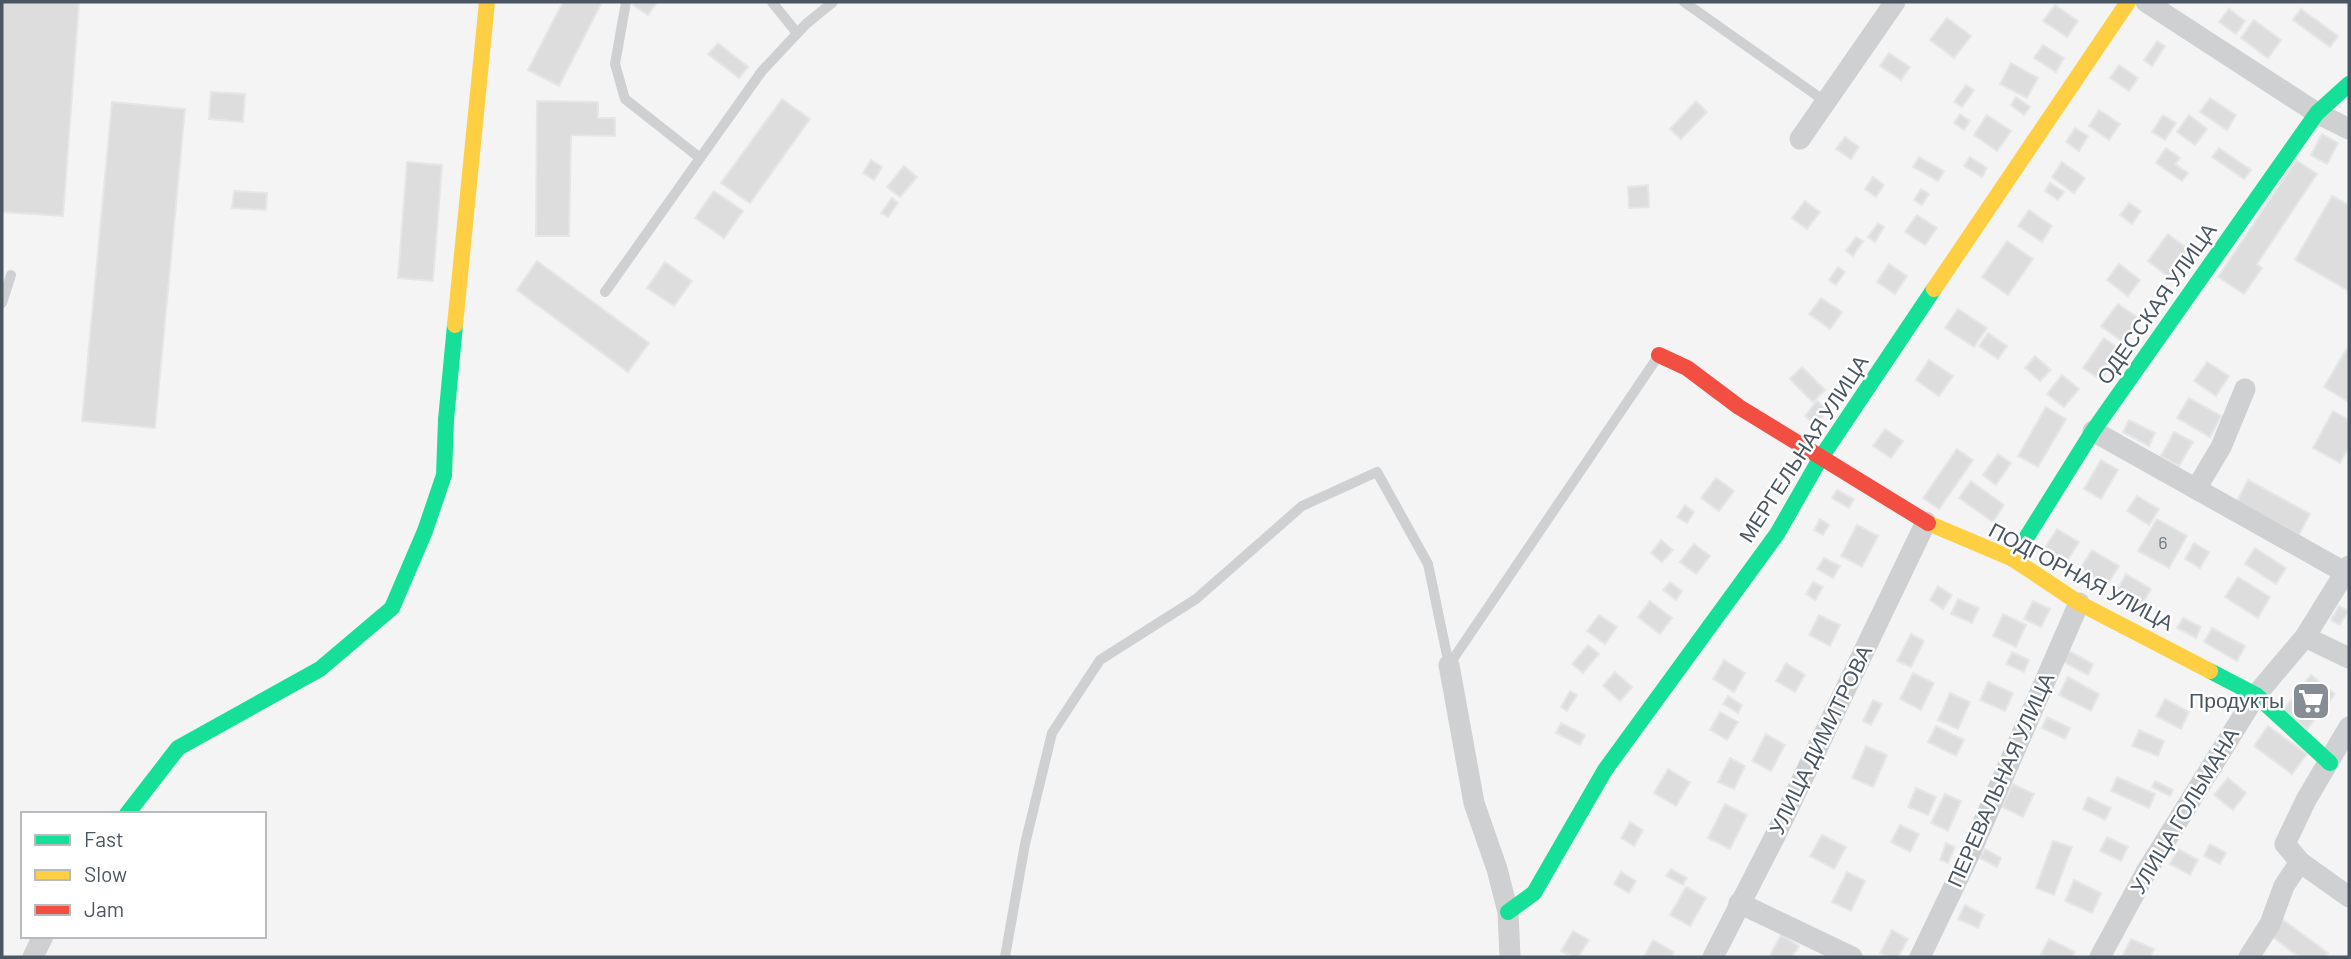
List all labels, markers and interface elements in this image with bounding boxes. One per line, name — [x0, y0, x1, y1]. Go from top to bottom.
street label: ОДЕССКАЯ УЛИЦА — [2091, 218, 2221, 389]
street label: МЕРГЕЛЬНАЯ УЛИЦА — [1733, 350, 1873, 546]
street label: ПОДГОРНАЯ УЛИЦА — [1985, 516, 2178, 635]
house number: 6 — [2158, 531, 2168, 553]
street label: УЛИЦА ДИМИТРОВА — [1763, 641, 1876, 838]
street label: ПЕРЕВАЛЬНАЯ УЛИЦА — [1941, 668, 2058, 890]
supermarket icon: Продукты — [2290, 680, 2332, 722]
place label: Продукты — [2189, 687, 2284, 712]
street label: УЛИЦА ГОЛЬМАНА — [2124, 723, 2243, 898]
legend — [21, 812, 266, 938]
text: Fast — [84, 826, 124, 851]
text: Slow — [84, 861, 127, 886]
text: Jam — [84, 896, 124, 921]

